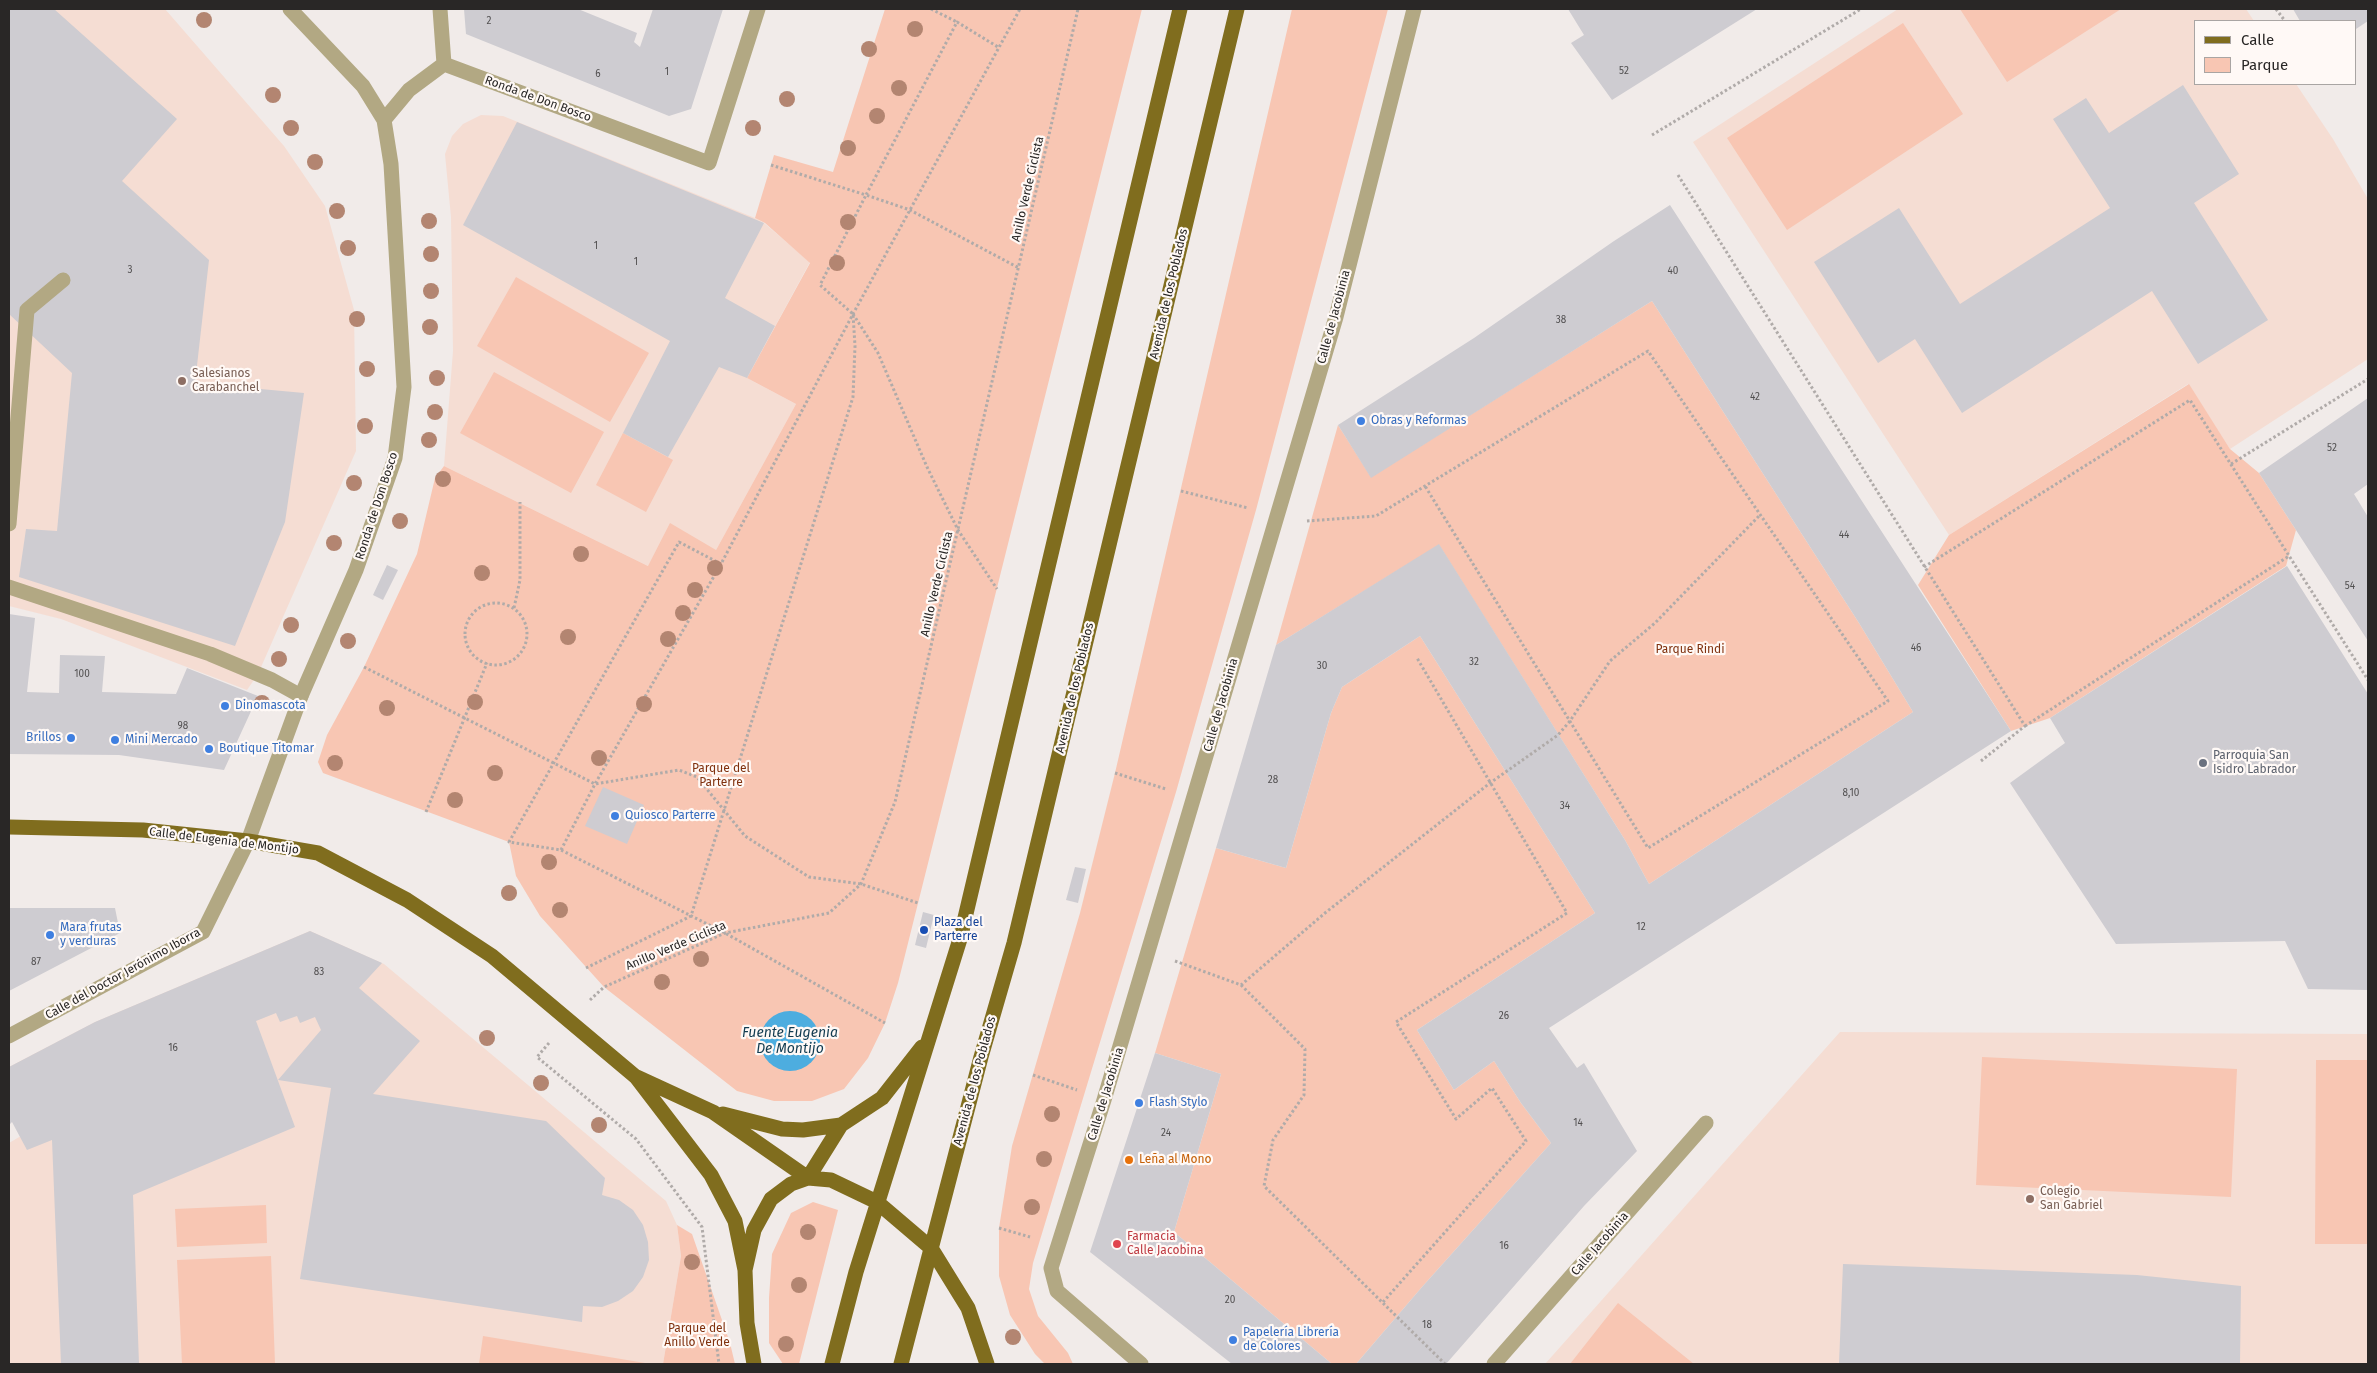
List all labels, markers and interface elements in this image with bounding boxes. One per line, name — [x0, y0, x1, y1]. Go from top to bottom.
house number: 2 — [487, 15, 491, 27]
legend — [2194, 20, 2357, 85]
text: Calle — [2241, 31, 2274, 49]
text: Parque — [2241, 56, 2288, 74]
house number: 52 — [1619, 65, 1629, 77]
house number: 1 — [665, 66, 669, 78]
house number: 6 — [595, 68, 601, 80]
street label: Ronda de Don Bosco — [483, 73, 593, 125]
street label: Anillo Verde Ciclista — [1009, 135, 1047, 243]
street label: Avenida de los Poblados — [1147, 227, 1191, 361]
house number: 1 — [594, 240, 598, 252]
house number: 1 — [634, 256, 638, 268]
house number: 3 — [128, 264, 132, 276]
house number: 40 — [1668, 265, 1678, 277]
street label: Calle de Jacobinia — [1315, 268, 1353, 366]
house number: 38 — [1556, 314, 1566, 326]
place label: Salesianos Carabanchel — [192, 367, 259, 395]
marker: Salesianos Carabanchel — [176, 375, 188, 387]
house number: 42 — [1750, 391, 1760, 403]
place label: Obras y Reformas — [1371, 414, 1466, 428]
marker: Obras y Reformas — [1355, 415, 1367, 427]
house number: 52 — [2327, 442, 2337, 454]
street label: Ronda de Don Bosco — [353, 450, 401, 562]
house number: 44 — [1839, 529, 1849, 541]
street label: Anillo Verde Ciclista — [918, 530, 956, 638]
house number: 54 — [2345, 580, 2355, 592]
street label: Avenida de los Poblados — [1053, 621, 1097, 755]
house number: 46 — [1911, 642, 1921, 654]
park label: Parque Rindi — [1655, 643, 1725, 657]
house number: 32 — [1469, 656, 1479, 668]
street label: Calle de Jacobinia — [1201, 657, 1241, 753]
house number: 30 — [1317, 660, 1327, 672]
house number: 100 — [74, 668, 90, 680]
place label: Dinomascota — [235, 699, 306, 713]
marker: Dinomascota — [219, 700, 231, 712]
house number: 98 — [178, 720, 188, 732]
place label: Brillos — [26, 731, 61, 745]
marker: Brillos — [65, 732, 77, 744]
place label: Mini Mercado — [125, 733, 198, 747]
marker: Mini Mercado — [109, 734, 121, 746]
place label: Boutique Titomar — [219, 742, 314, 756]
marker: Boutique Titomar — [203, 743, 215, 755]
place label: Parroquia San Isidro Labrador — [2213, 749, 2296, 777]
marker: Parroquia San Isidro Labrador — [2197, 757, 2209, 769]
park label: Parque del Parterre — [692, 762, 750, 790]
house number: 28 — [1268, 774, 1278, 786]
house number: 8,10 — [1843, 787, 1859, 799]
house number: 34 — [1560, 800, 1570, 812]
place label: Quiosco Parterre — [625, 809, 716, 823]
marker: Quiosco Parterre — [609, 810, 621, 822]
street label: Calle de Eugenia de Montijo — [148, 825, 300, 857]
place label: Plaza del Parterre — [934, 916, 983, 944]
street label: Anillo Verde Ciclista — [624, 918, 728, 974]
place label: Mara frutas y verduras — [60, 921, 122, 949]
house number: 12 — [1636, 921, 1646, 933]
marker: Plaza del Parterre — [918, 924, 930, 936]
street label: Calle del Doctor Jerónimo Iborra — [43, 925, 203, 1023]
marker: Mara frutas y verduras — [44, 929, 56, 941]
house number: 87 — [31, 956, 41, 968]
house number: 83 — [314, 966, 324, 978]
house number: 26 — [1499, 1010, 1509, 1022]
street label: Avenida de los Poblados — [951, 1015, 999, 1147]
water label: Fuente Eugenia De Montijo — [742, 1025, 838, 1058]
house number: 16 — [168, 1042, 178, 1054]
street label: Calle de Jacobinia — [1085, 1046, 1127, 1142]
place label: Flash Stylo — [1149, 1096, 1208, 1110]
marker: Flash Stylo — [1133, 1097, 1145, 1109]
house number: 14 — [1573, 1117, 1583, 1129]
house number: 24 — [1161, 1127, 1171, 1139]
place label: Leña al Mono — [1139, 1153, 1211, 1167]
marker: Leña al Mono — [1123, 1154, 1135, 1166]
place label: Colegio San Gabriel — [2040, 1185, 2103, 1213]
marker: Colegio San Gabriel — [2024, 1193, 2036, 1205]
street label: Calle Jacobinia — [1568, 1209, 1632, 1279]
place label: Farmacia Calle Jacobina — [1127, 1230, 1203, 1258]
marker: Farmacia Calle Jacobina — [1111, 1238, 1123, 1250]
house number: 16 — [1499, 1240, 1509, 1252]
house number: 20 — [1225, 1294, 1235, 1306]
house number: 18 — [1422, 1319, 1432, 1331]
park label: Parque del Anillo Verde — [664, 1322, 730, 1350]
place label: Papelería Librería de Colores — [1243, 1326, 1339, 1354]
marker: Papelería Librería de Colores — [1227, 1334, 1239, 1346]

